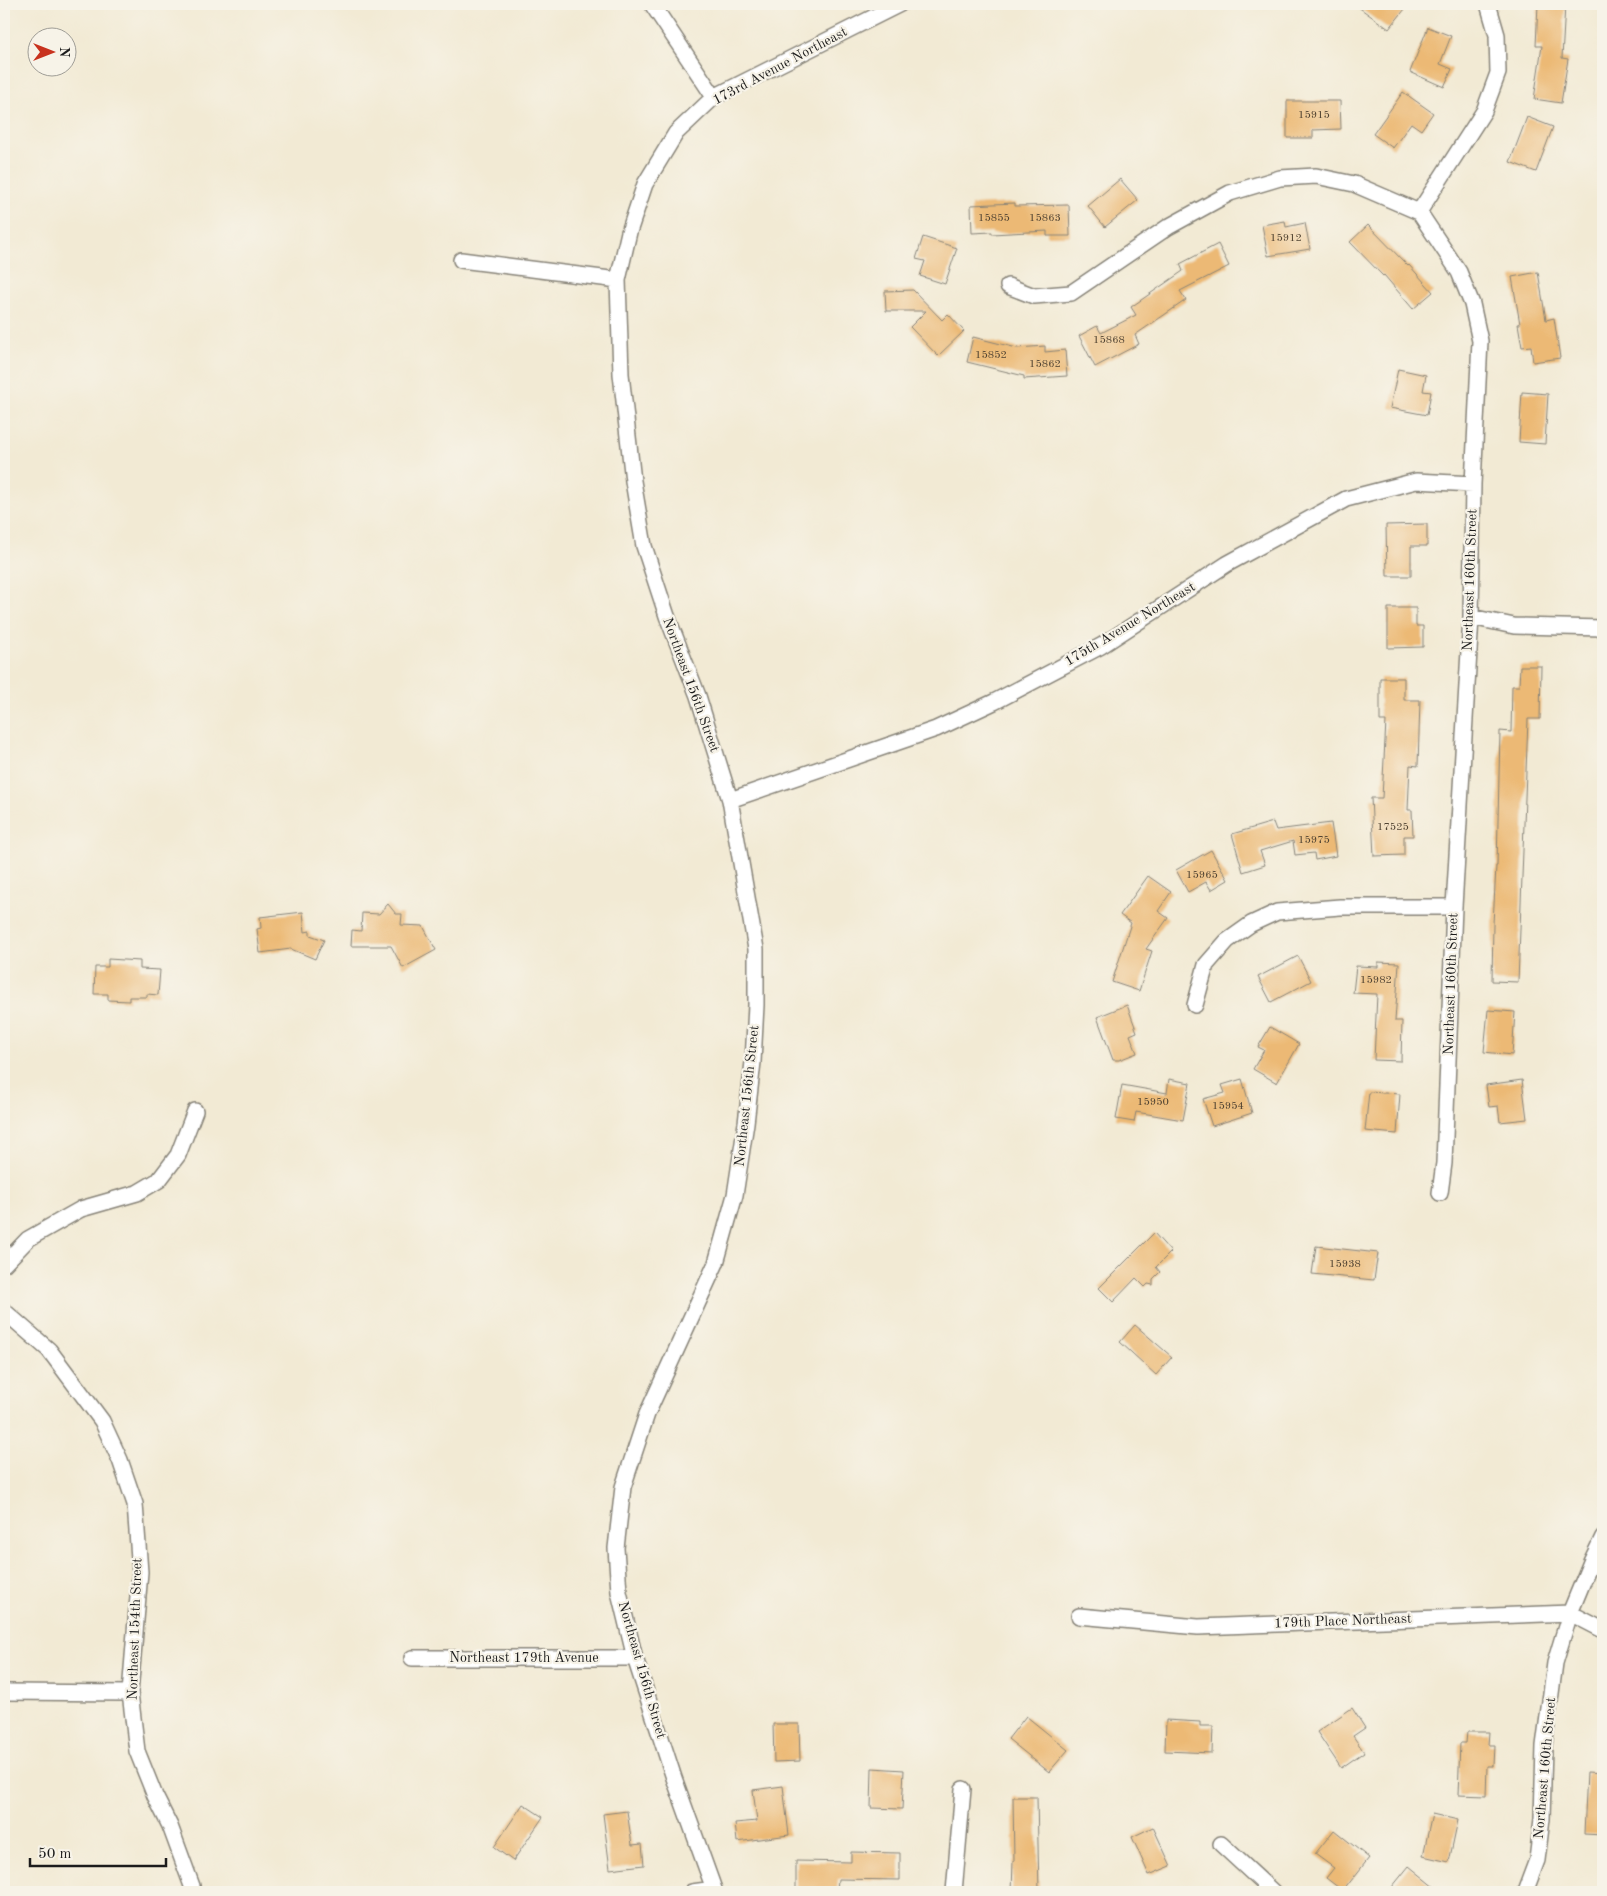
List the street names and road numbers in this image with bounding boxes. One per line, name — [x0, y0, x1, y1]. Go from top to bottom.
street label: 173rd Avenue Northeast — [710, 25, 850, 107]
street label: Northeast 160th Street — [1461, 509, 1479, 651]
street label: 175th Avenue Northeast — [1062, 579, 1198, 668]
street label: Northeast 156th Street — [660, 616, 722, 754]
street label: Northeast 160th Street — [1442, 913, 1460, 1055]
street label: Northeast 156th Street — [733, 1025, 761, 1167]
street label: Northeast 154th Street — [126, 1558, 144, 1700]
street label: Northeast 156th Street — [616, 1600, 668, 1740]
street label: 179th Place Northeast — [1274, 1612, 1412, 1630]
street label: Northeast 179th Avenue — [449, 1651, 599, 1665]
street label: Northeast 160th Street — [1532, 1697, 1558, 1839]

